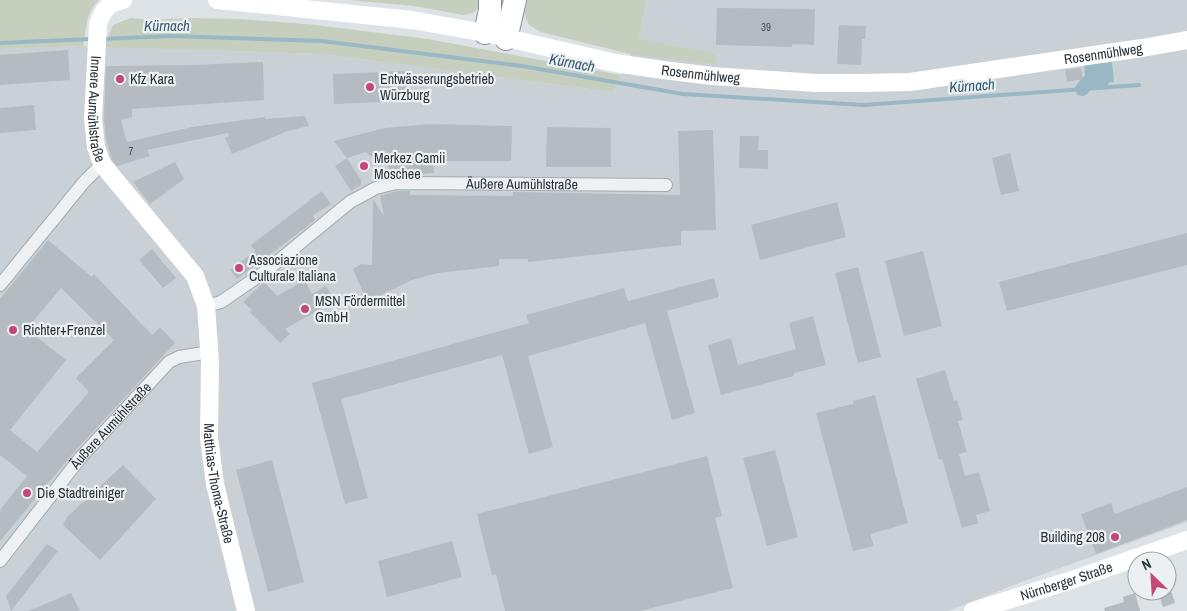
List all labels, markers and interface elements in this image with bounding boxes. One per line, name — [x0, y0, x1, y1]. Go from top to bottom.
water label: Kürnach — [144, 15, 190, 36]
house number: 39 — [761, 20, 771, 34]
street label: Rosenmühlweg — [1063, 39, 1144, 68]
water label: Kürnach — [548, 48, 597, 77]
street label: Innere Aumühlstraße — [84, 55, 110, 164]
street label: Rosenmühlweg — [660, 61, 741, 87]
place label: Kfz Kara — [130, 70, 175, 88]
place label: Entwässerungsbetrieb Würzburg — [380, 70, 494, 104]
marker: Kfz Kara — [114, 73, 126, 85]
water label: Kürnach — [948, 73, 996, 98]
marker: Entwässerungsbetrieb Würzburg — [364, 81, 376, 93]
house number: 7 — [128, 144, 134, 158]
place label: Merkez Camii Moschee — [374, 149, 445, 183]
marker: Merkez Camii Moschee — [358, 160, 370, 172]
street label: Äußere Aumühlstraße — [465, 175, 578, 193]
place label: Associazione Culturale Italiana — [248, 251, 336, 285]
marker: Associazione Culturale Italiana — [233, 262, 245, 274]
place label: MSN Fördermittel GmbH — [315, 292, 405, 326]
marker: MSN Fördermittel GmbH — [299, 303, 311, 315]
place label: Richter+Frenzel — [23, 321, 105, 339]
marker: Richter+Frenzel — [7, 324, 19, 336]
street label: Äußere Aumühlstraße — [65, 378, 155, 473]
street label: Matthias-Thoma-Straße — [200, 423, 238, 545]
place label: Die Stadtreiniger — [37, 484, 125, 502]
marker: Die Stadtreiniger — [21, 487, 33, 499]
place label: Building 208 — [1041, 528, 1105, 546]
marker: Building 208 — [1109, 531, 1121, 543]
north arrow — [1127, 551, 1177, 601]
text: N — [1139, 554, 1154, 574]
street label: Nürnberger Straße — [1018, 558, 1115, 605]

